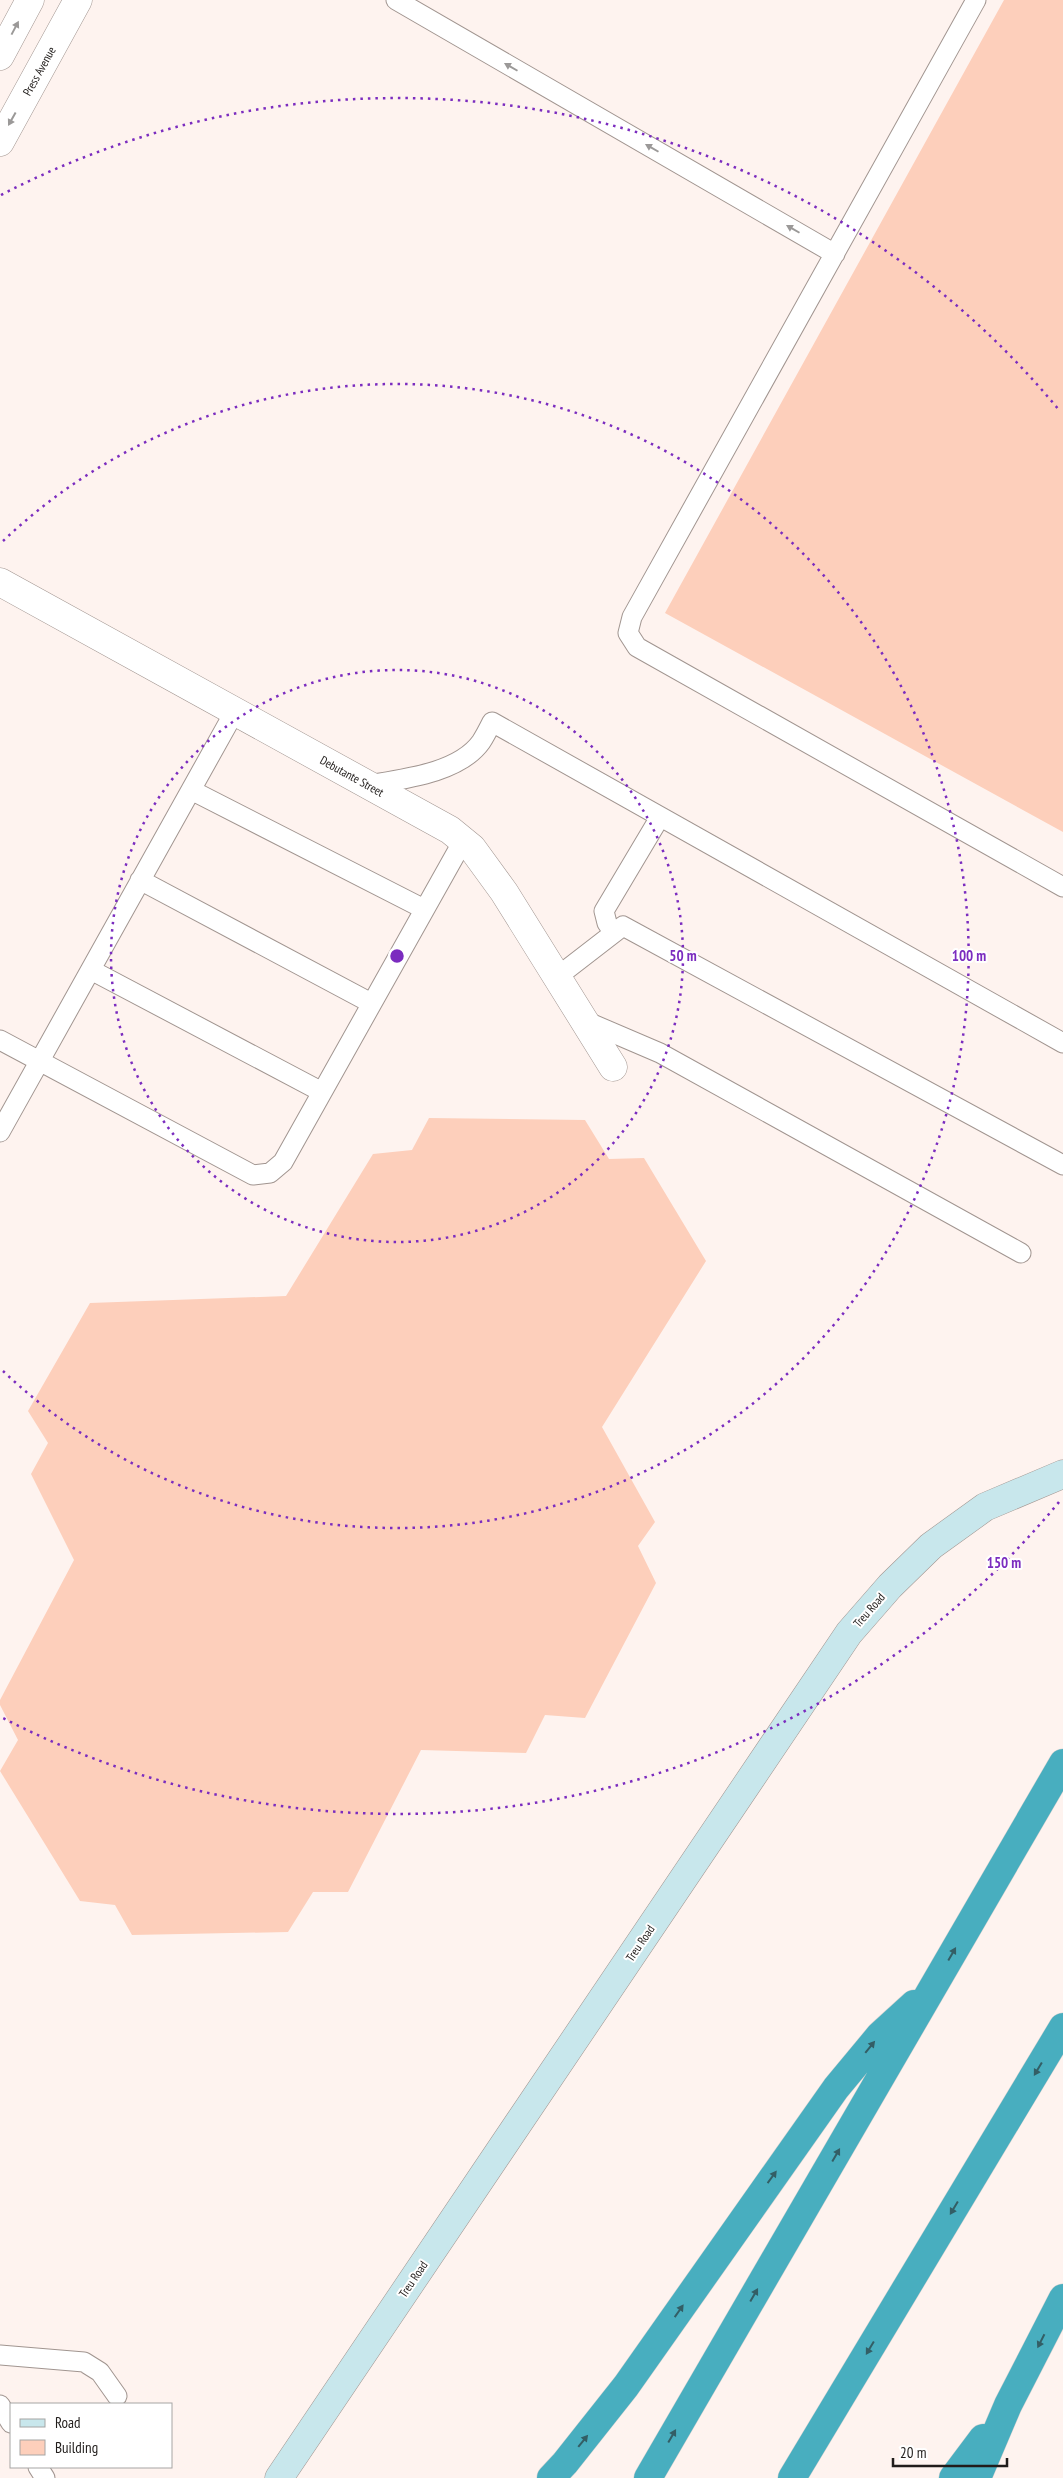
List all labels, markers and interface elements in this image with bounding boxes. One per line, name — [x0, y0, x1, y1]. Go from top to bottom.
one-way arrow — [11, 21, 19, 35]
street label: Press Avenue — [19, 44, 59, 98]
one-way arrow — [505, 62, 518, 71]
one-way arrow — [8, 113, 17, 126]
one-way arrow — [644, 144, 659, 152]
one-way arrow — [786, 225, 799, 234]
street label: Debutante Street — [317, 752, 387, 800]
text: 50 m — [669, 946, 697, 965]
text: 100 m — [952, 946, 986, 965]
centre of rings — [388, 947, 406, 965]
text: 150 m — [987, 1553, 1021, 1572]
street label: Treu Road — [850, 1590, 888, 1630]
street label: Treu Road — [622, 1922, 658, 1964]
one-way arrow — [948, 1947, 957, 1960]
one-way arrow — [864, 2041, 875, 2054]
one-way arrow — [1033, 2063, 1042, 2076]
one-way arrow — [831, 2148, 840, 2162]
one-way arrow — [767, 2170, 777, 2184]
one-way arrow — [949, 2202, 958, 2215]
street label: Treu Road — [395, 2258, 431, 2300]
one-way arrow — [750, 2288, 758, 2303]
one-way arrow — [674, 2304, 684, 2317]
one-way arrow — [1037, 2334, 1045, 2348]
one-way arrow — [866, 2341, 875, 2354]
legend — [10, 2403, 172, 2468]
text: Road — [55, 2413, 81, 2432]
one-way arrow — [668, 2429, 677, 2442]
one-way arrow — [577, 2435, 588, 2448]
scale bar — [893, 2436, 1007, 2468]
text: Building — [55, 2438, 98, 2457]
text: 20 m — [900, 2443, 926, 2462]

